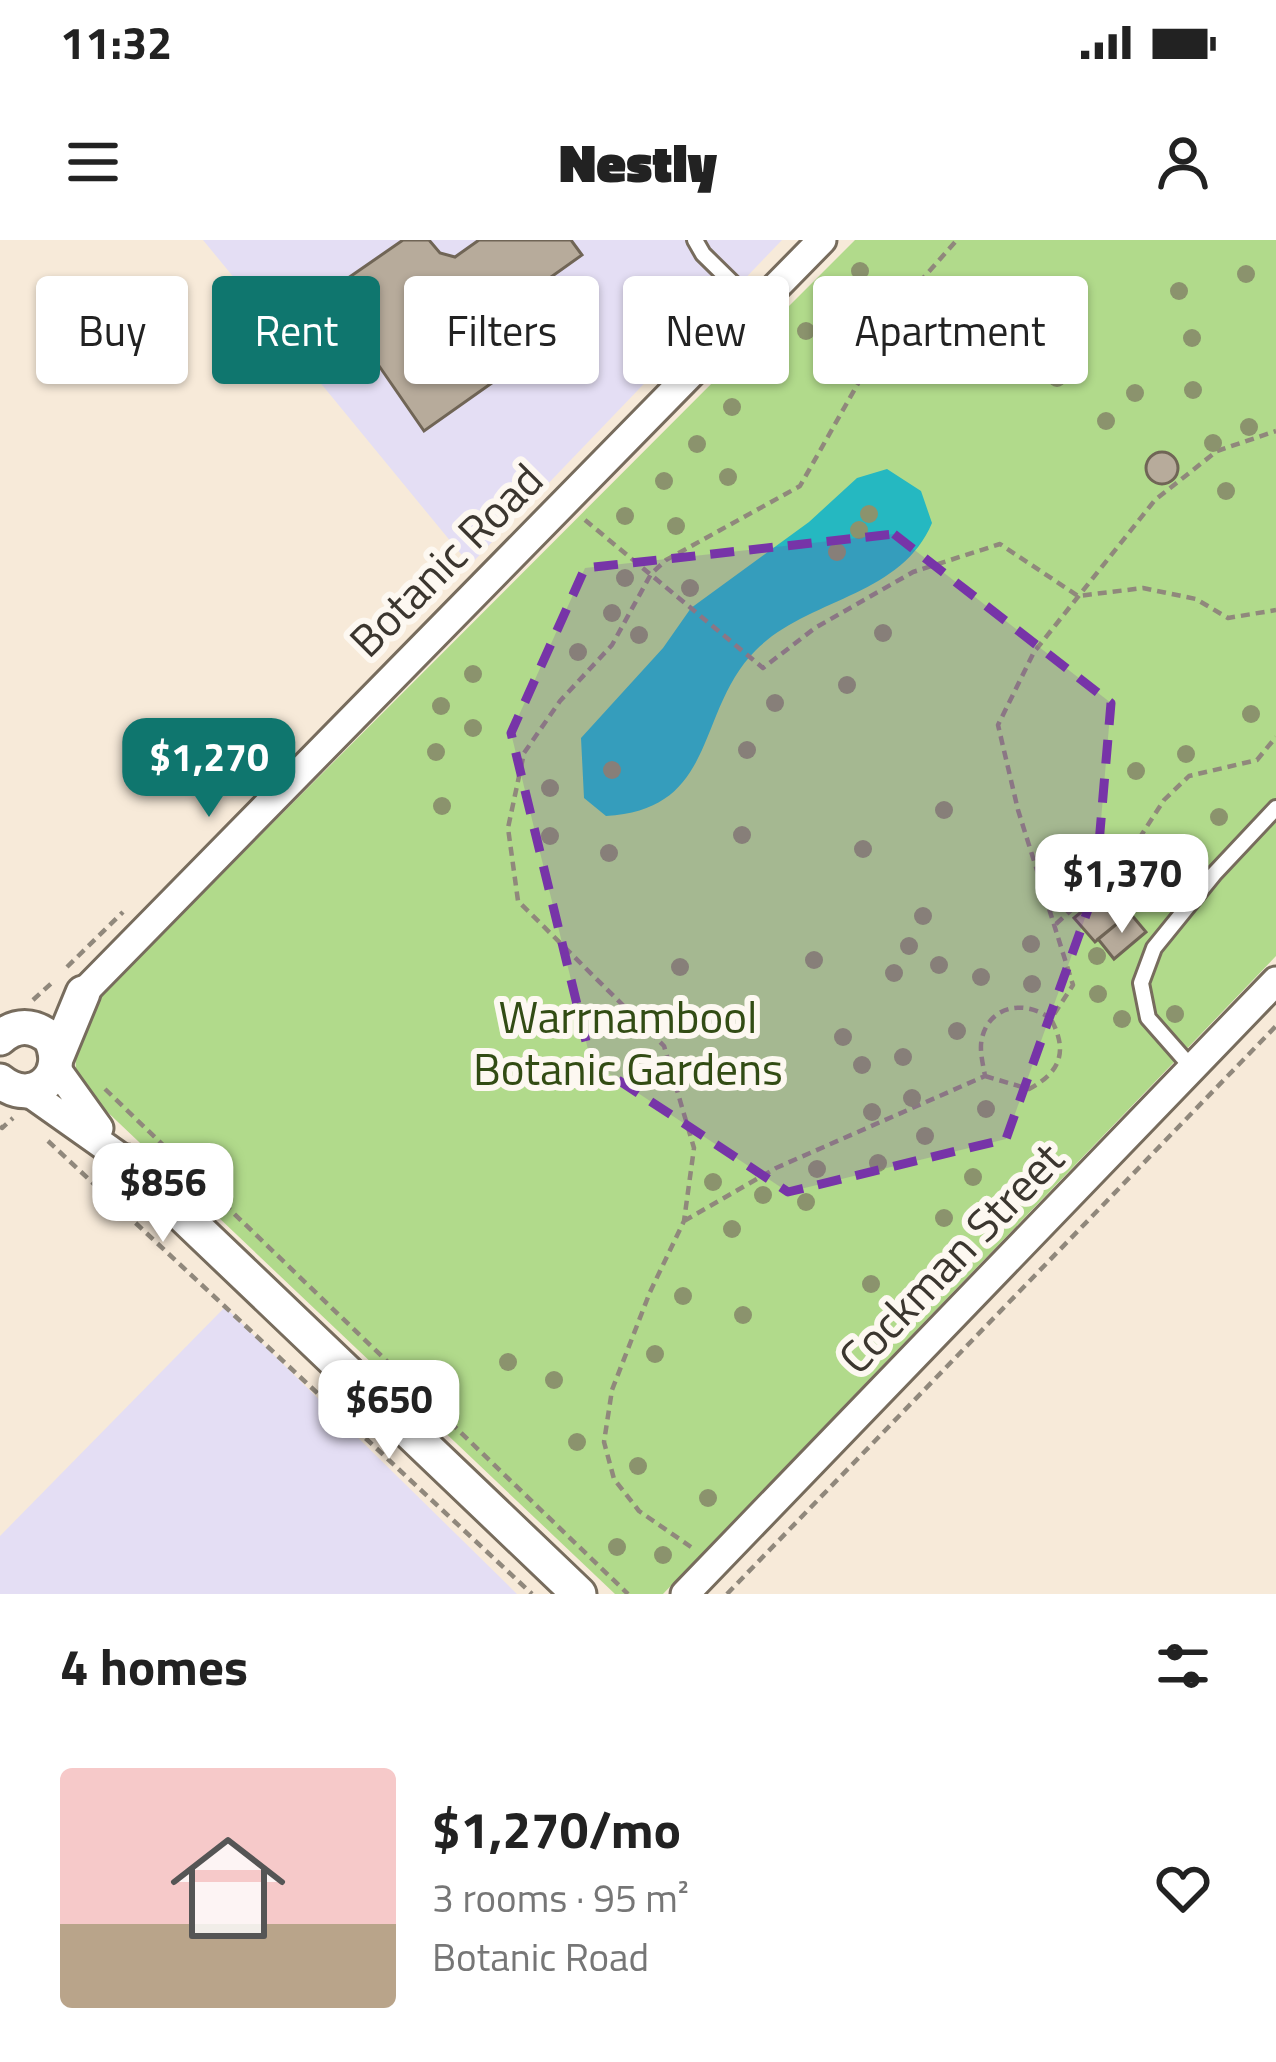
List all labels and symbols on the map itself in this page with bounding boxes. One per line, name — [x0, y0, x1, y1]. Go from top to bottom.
street label: Botanic Road — [333, 447, 558, 672]
pin: $1,270 — [111, 718, 307, 820]
pin: $1,370 — [1024, 834, 1220, 936]
park label: Warrnambool Botanic Gardens — [473, 982, 783, 1102]
street label: Cockman Street — [822, 1126, 1079, 1389]
pin: $856 — [92, 1143, 234, 1245]
pin: $650 — [318, 1360, 460, 1462]

